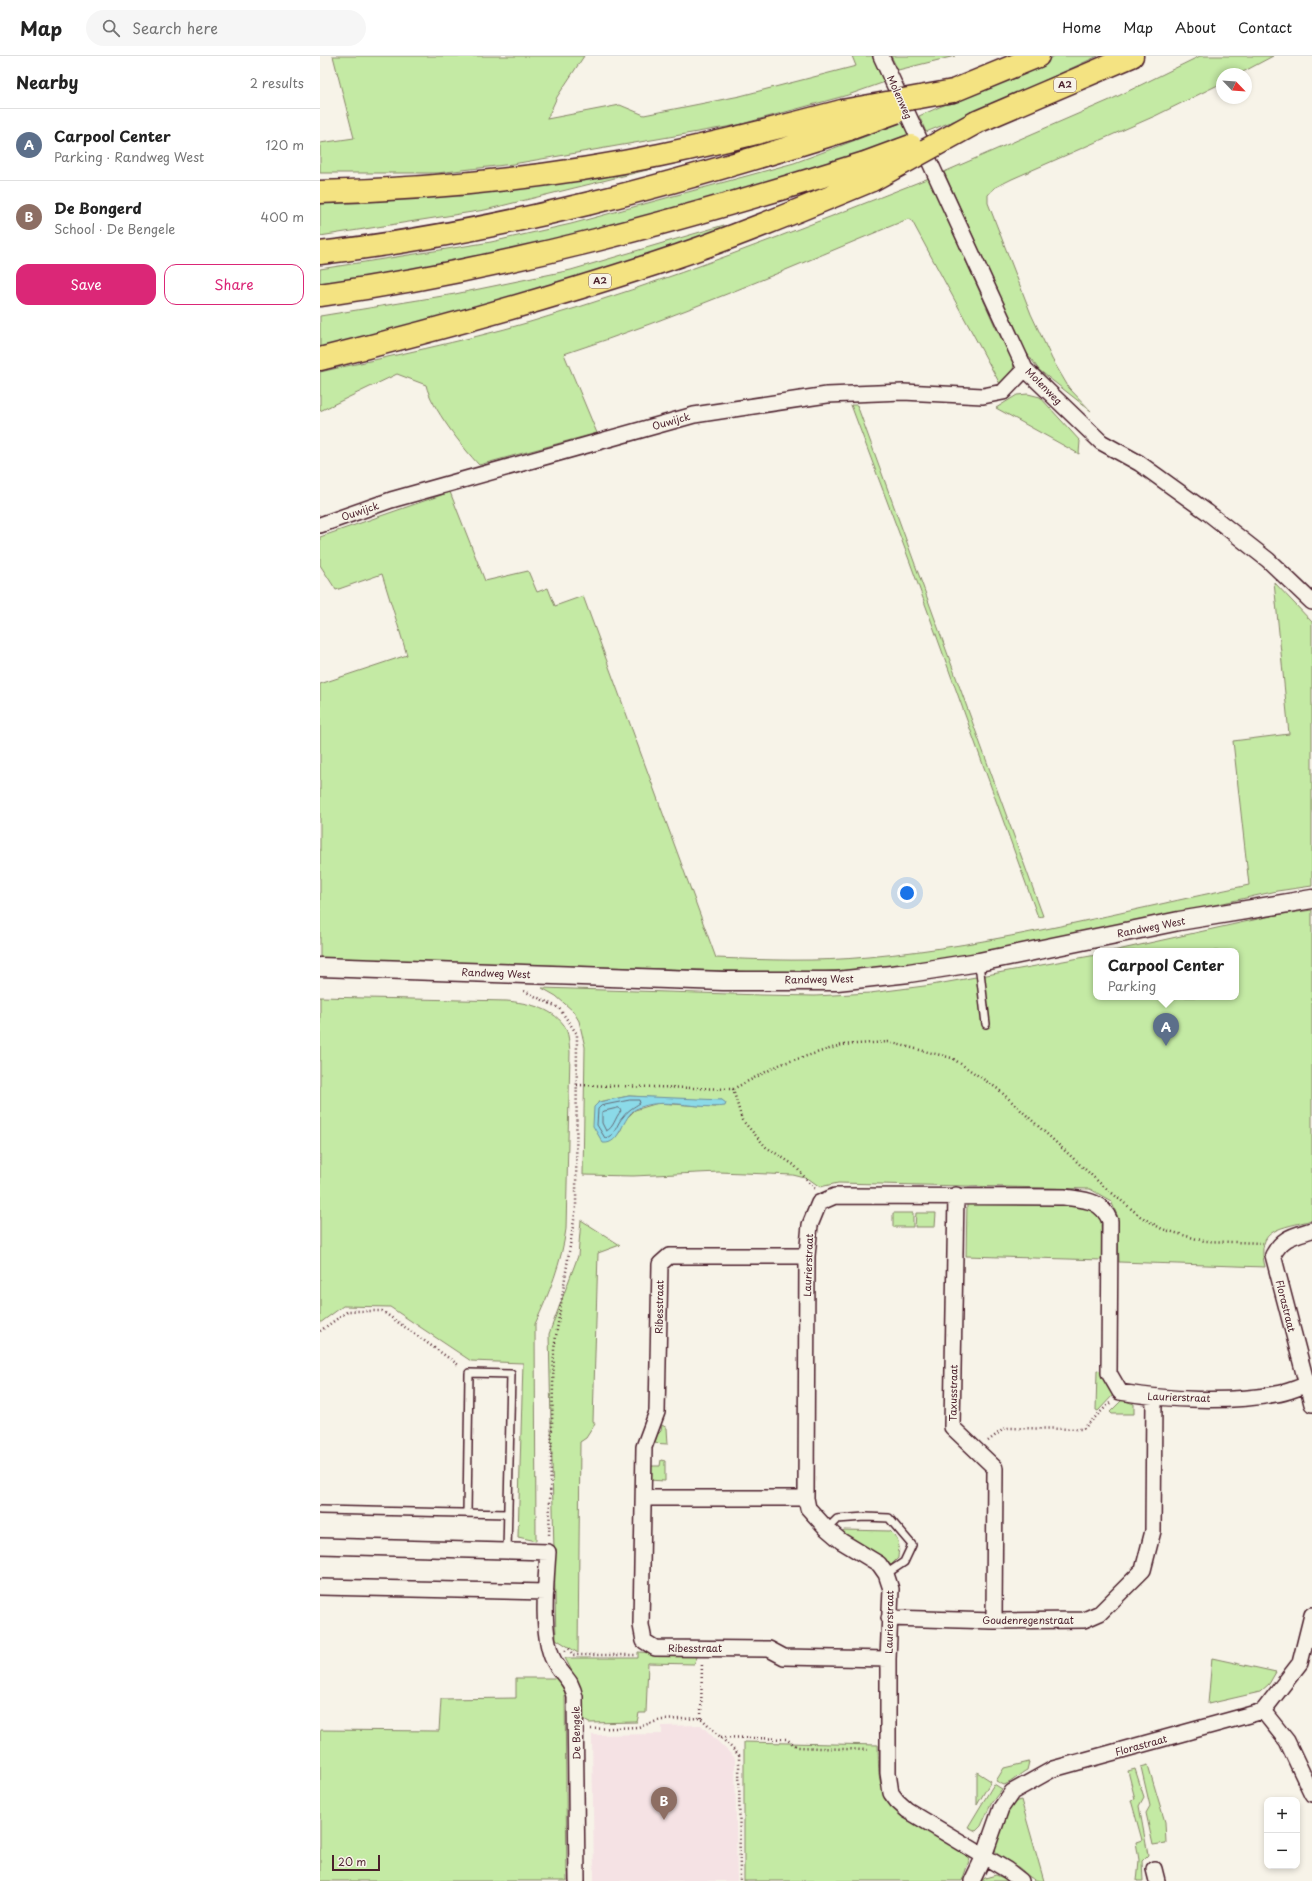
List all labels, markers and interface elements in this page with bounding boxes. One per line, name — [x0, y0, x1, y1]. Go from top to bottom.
search box — [86, 10, 366, 46]
text: Map — [20, 14, 62, 42]
text: Search here — [132, 16, 218, 39]
icon: search — [100, 17, 122, 39]
text: Home — [1062, 17, 1101, 38]
text: Map — [1123, 17, 1153, 38]
text: About — [1175, 17, 1216, 38]
text: Contact — [1238, 17, 1292, 38]
north arrow — [1216, 68, 1252, 104]
text: Nearby — [16, 69, 78, 95]
street label: Molenweg — [884, 72, 917, 121]
text: 2 results — [250, 73, 304, 92]
road number: A2 — [1054, 78, 1076, 92]
text: Carpool Center — [54, 124, 171, 147]
text: A — [24, 135, 34, 154]
text: 120 m — [265, 135, 304, 154]
text: Parking · Randweg West — [54, 147, 204, 166]
text: De Bongerd — [54, 196, 142, 219]
text: B — [25, 207, 33, 226]
text: 400 m — [261, 207, 304, 226]
text: School · De Bengele — [54, 219, 175, 238]
button: Save — [16, 264, 156, 305]
button: Share — [164, 264, 304, 305]
road number: A2 — [589, 274, 611, 288]
street label: Molenweg — [1022, 364, 1066, 408]
street label: Ouwijck — [650, 408, 692, 433]
street label: Ouwijck — [339, 497, 381, 524]
your location — [897, 883, 917, 903]
street label: Randweg West — [1115, 913, 1186, 940]
popup — [1093, 948, 1239, 1000]
text: Carpool Center — [1108, 953, 1224, 976]
street label: Randweg West — [461, 964, 531, 981]
street label: Randweg West — [784, 970, 854, 987]
text: Parking — [1108, 976, 1156, 995]
pin: A — [1153, 1013, 1179, 1046]
street label: Laurierstraat — [799, 1233, 816, 1297]
street label: Florastraat — [1273, 1278, 1300, 1334]
street label: Ribesstraat — [651, 1280, 666, 1334]
street label: Taxusstraat — [945, 1365, 960, 1421]
street label: Laurierstraat — [1147, 1388, 1211, 1405]
street label: Laurierstraat — [880, 1590, 897, 1654]
street label: Goudenregenstraat — [982, 1612, 1074, 1627]
street label: Ribesstraat — [668, 1640, 722, 1655]
street label: De Bengele — [568, 1705, 583, 1760]
street label: Florastraat — [1113, 1730, 1169, 1759]
pin: B — [651, 1787, 677, 1820]
map controls — [1264, 1797, 1300, 1869]
button: + — [1264, 1797, 1300, 1833]
button: − — [1264, 1833, 1300, 1869]
scale bar — [332, 1853, 380, 1872]
text: 20 m — [338, 1853, 366, 1870]

